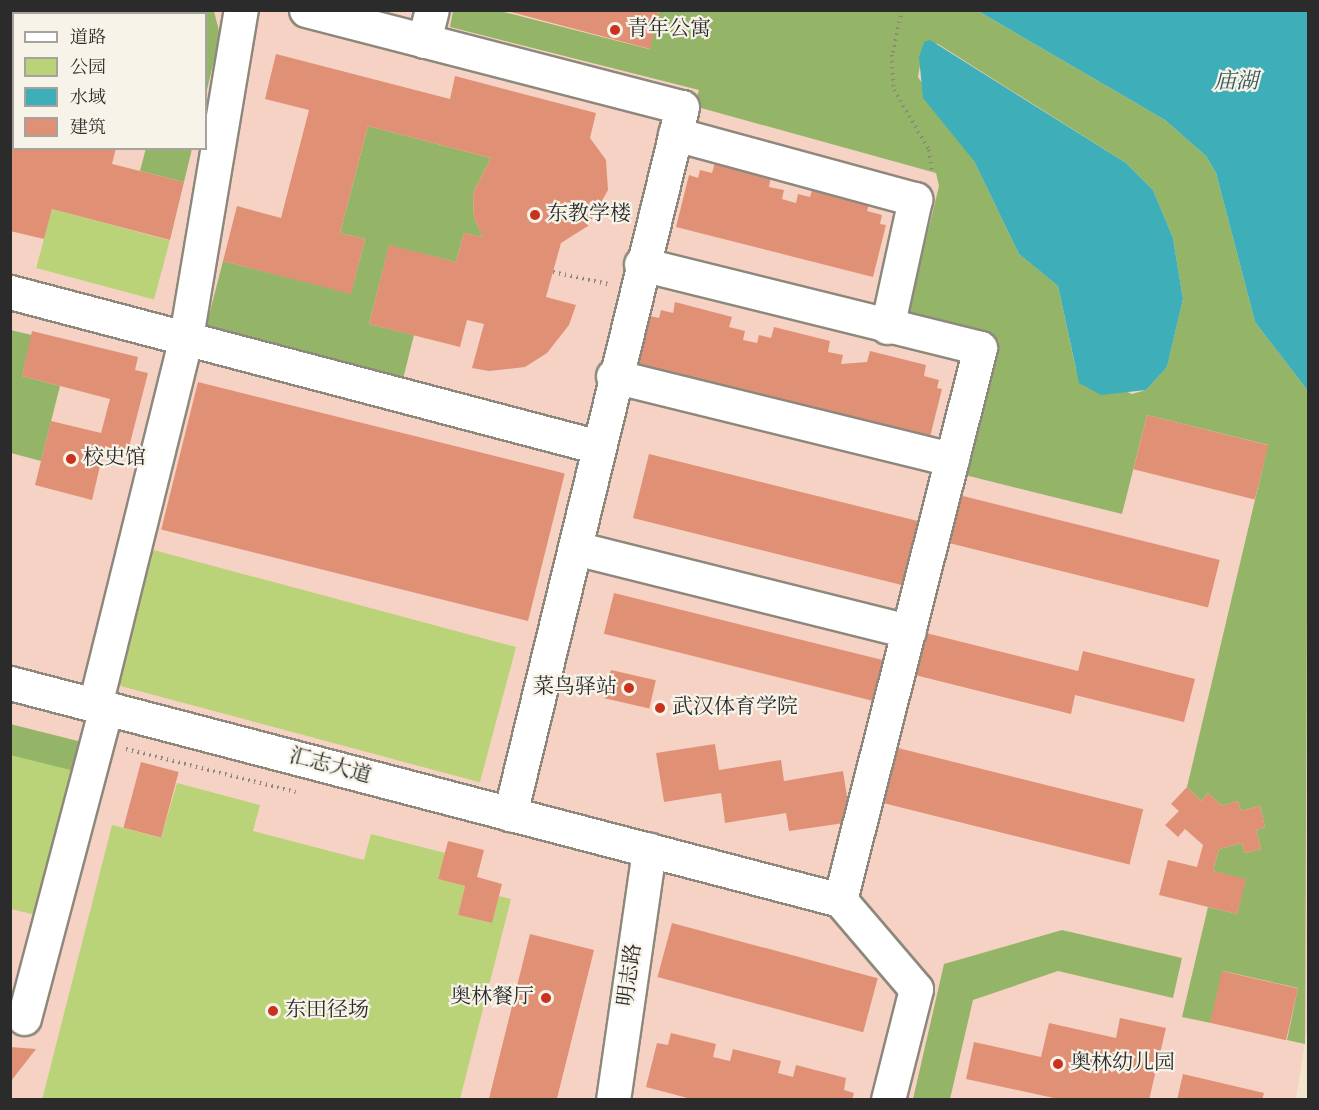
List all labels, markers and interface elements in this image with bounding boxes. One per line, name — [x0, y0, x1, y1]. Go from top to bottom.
legend — [12, 12, 207, 150]
place label: 青年公寓 — [627, 17, 711, 43]
marker: 青年公寓 — [608, 23, 622, 37]
text: 道路 — [70, 26, 106, 52]
text: 公园 — [70, 56, 106, 82]
water label: 庙湖 — [1214, 71, 1258, 97]
text: 水域 — [70, 86, 106, 112]
text: 建筑 — [70, 116, 106, 142]
place label: 东教学楼 — [547, 202, 631, 228]
marker: 东教学楼 — [528, 208, 542, 222]
place label: 校史馆 — [83, 446, 146, 472]
marker: 校史馆 — [64, 452, 78, 466]
place label: 菜鸟驿站 — [533, 675, 617, 701]
marker: 菜鸟驿站 — [622, 681, 636, 695]
place label: 武汉体育学院 — [672, 695, 798, 721]
marker: 武汉体育学院 — [653, 701, 667, 715]
street label: 汇志大道 — [286, 744, 374, 790]
street label: 明志路 — [614, 942, 648, 1008]
place label: 奥林餐厅 — [450, 985, 534, 1011]
marker: 奥林餐厅 — [539, 991, 553, 1005]
place label: 东田径场 — [285, 998, 369, 1024]
marker: 东田径场 — [266, 1004, 280, 1018]
place label: 奥林幼儿园 — [1070, 1051, 1175, 1077]
marker: 奥林幼儿园 — [1051, 1057, 1065, 1071]

